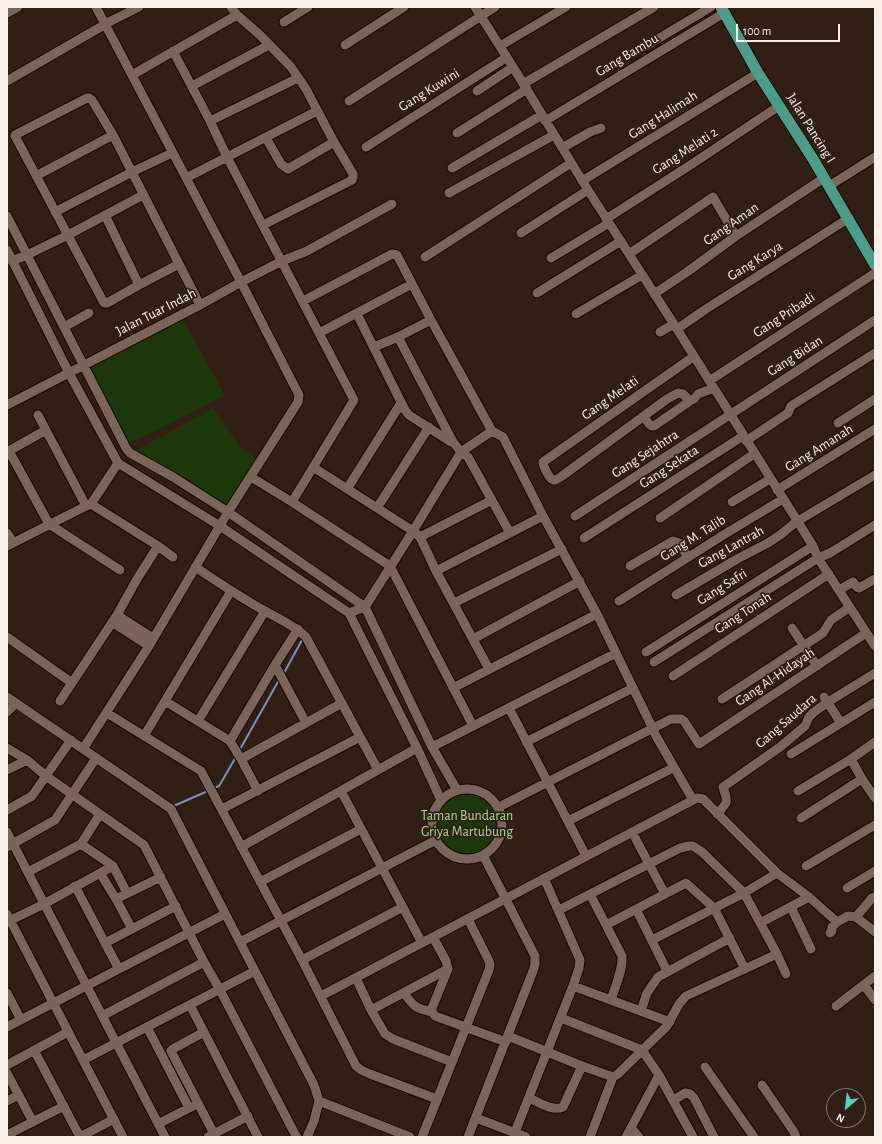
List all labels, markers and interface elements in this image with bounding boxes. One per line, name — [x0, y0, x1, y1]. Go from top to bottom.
scale bar — [738, 16, 842, 42]
text: 100 m — [743, 25, 771, 37]
street label: Gang Bambu — [593, 30, 661, 80]
street label: Gang Kuwini — [395, 65, 463, 115]
street label: Gang Halimah — [625, 87, 701, 143]
street label: Jalan Pancing I — [783, 90, 839, 166]
street label: Gang Melati 2 — [649, 124, 721, 178]
street label: Gang Aman — [700, 199, 762, 249]
street label: Gang Karya — [724, 238, 786, 284]
street label: Jalan Tuar Indah — [113, 285, 199, 339]
street label: Gang Pribadi — [750, 289, 818, 341]
street label: Gang Bidan — [764, 332, 826, 380]
street label: Gang Melati — [578, 372, 642, 424]
street label: Gang Amanah — [782, 420, 856, 476]
street label: Gang Sejahtra — [608, 426, 682, 482]
street label: Gang Sekata — [636, 442, 702, 492]
street label: Gang M. Talib — [657, 511, 729, 565]
street label: Gang Lantrah — [695, 522, 767, 572]
street label: Gang Safri — [694, 565, 750, 609]
street label: Gang Tonah — [711, 588, 775, 638]
street label: Gang Al-Hidayah — [732, 644, 818, 710]
street label: Gang Saudara — [752, 690, 820, 752]
park label: Taman Bundaran Griya Martubung — [421, 808, 513, 840]
north arrow — [826, 1088, 866, 1128]
text: N — [835, 1112, 847, 1125]

